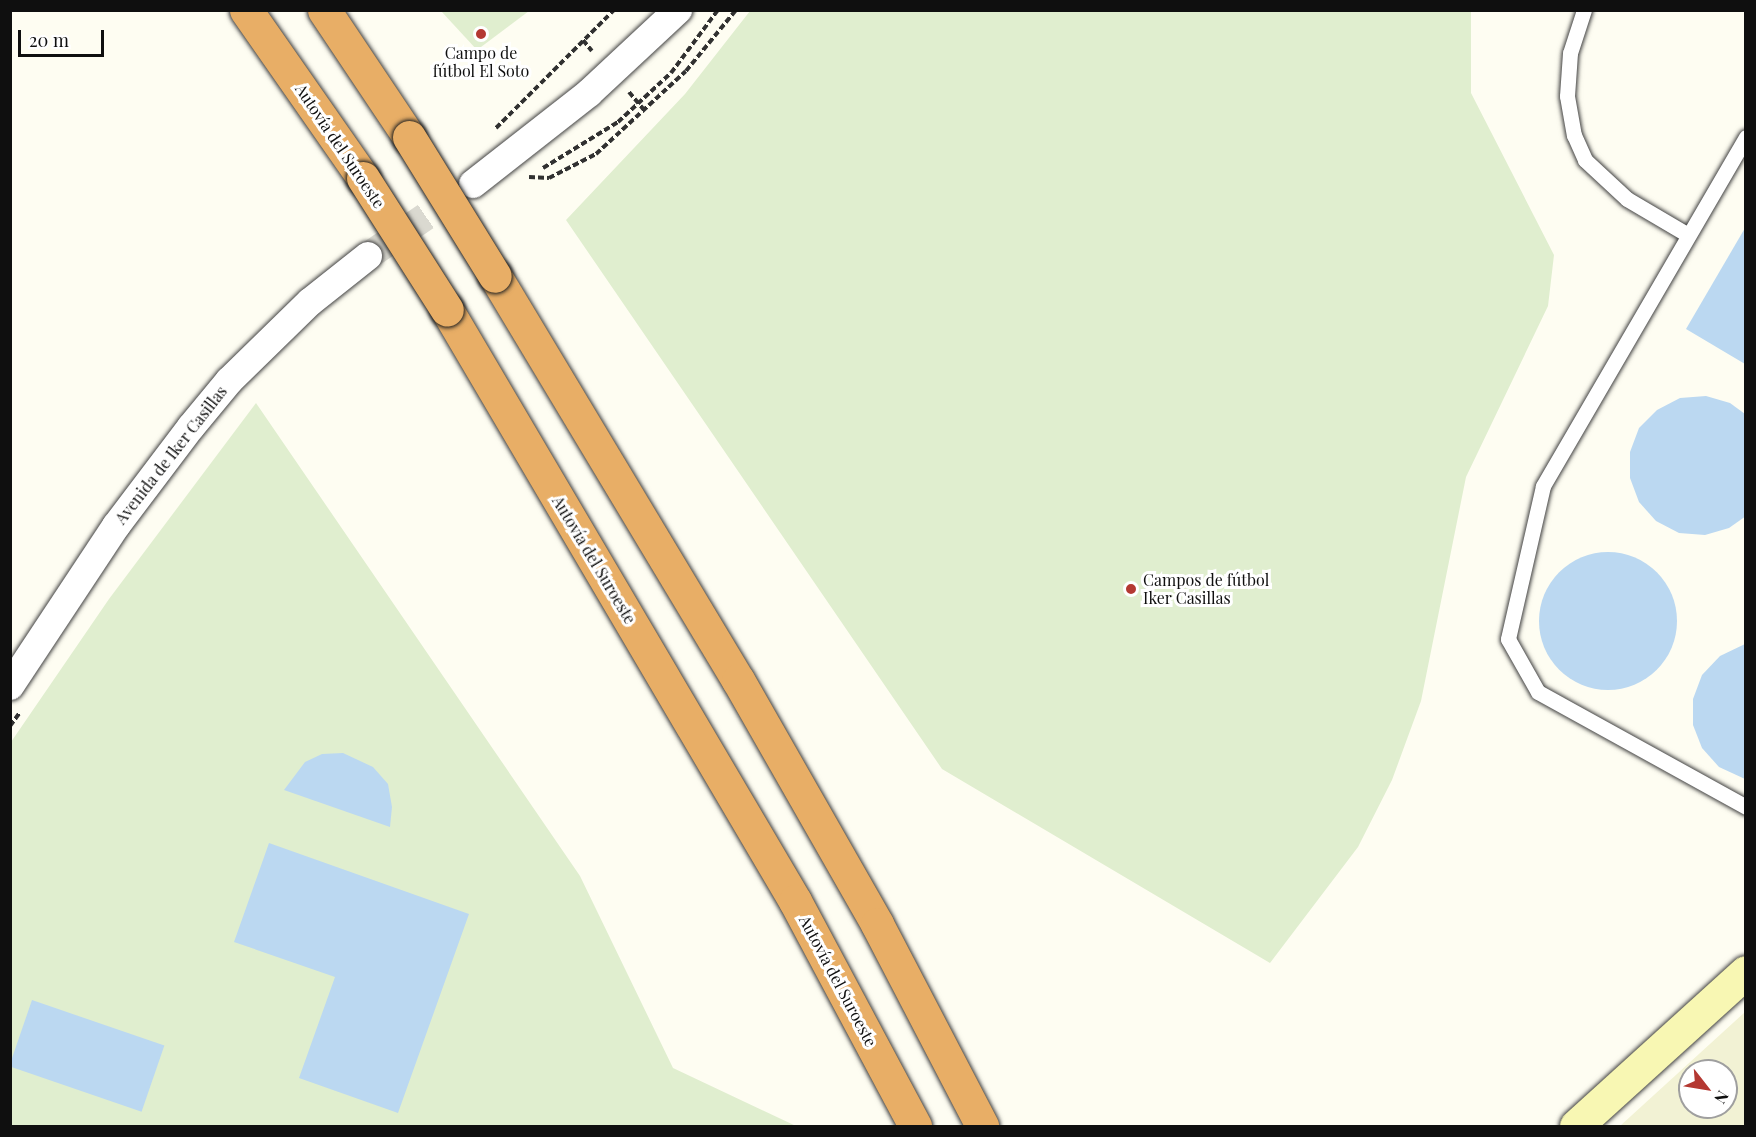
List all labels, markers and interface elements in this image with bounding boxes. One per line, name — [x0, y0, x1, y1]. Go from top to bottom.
scale bar — [21, 18, 106, 56]
marker: Campo de fútbol El Soto — [474, 27, 488, 41]
text: 20 m — [29, 28, 69, 52]
place label: Campo de fútbol El Soto — [433, 43, 529, 81]
street label: Autovía del Suroeste — [291, 80, 389, 212]
street label: Avenida de Iker Casillas — [111, 382, 231, 528]
street label: Autovía del Suroeste — [548, 492, 640, 628]
place label: Campos de fútbol Iker Casillas — [1143, 570, 1269, 608]
marker: Campos de fútbol Iker Casillas — [1124, 582, 1138, 596]
street label: Autovía del Suroeste — [795, 912, 881, 1050]
north arrow — [1678, 1059, 1738, 1119]
text: N — [1710, 1087, 1734, 1108]

